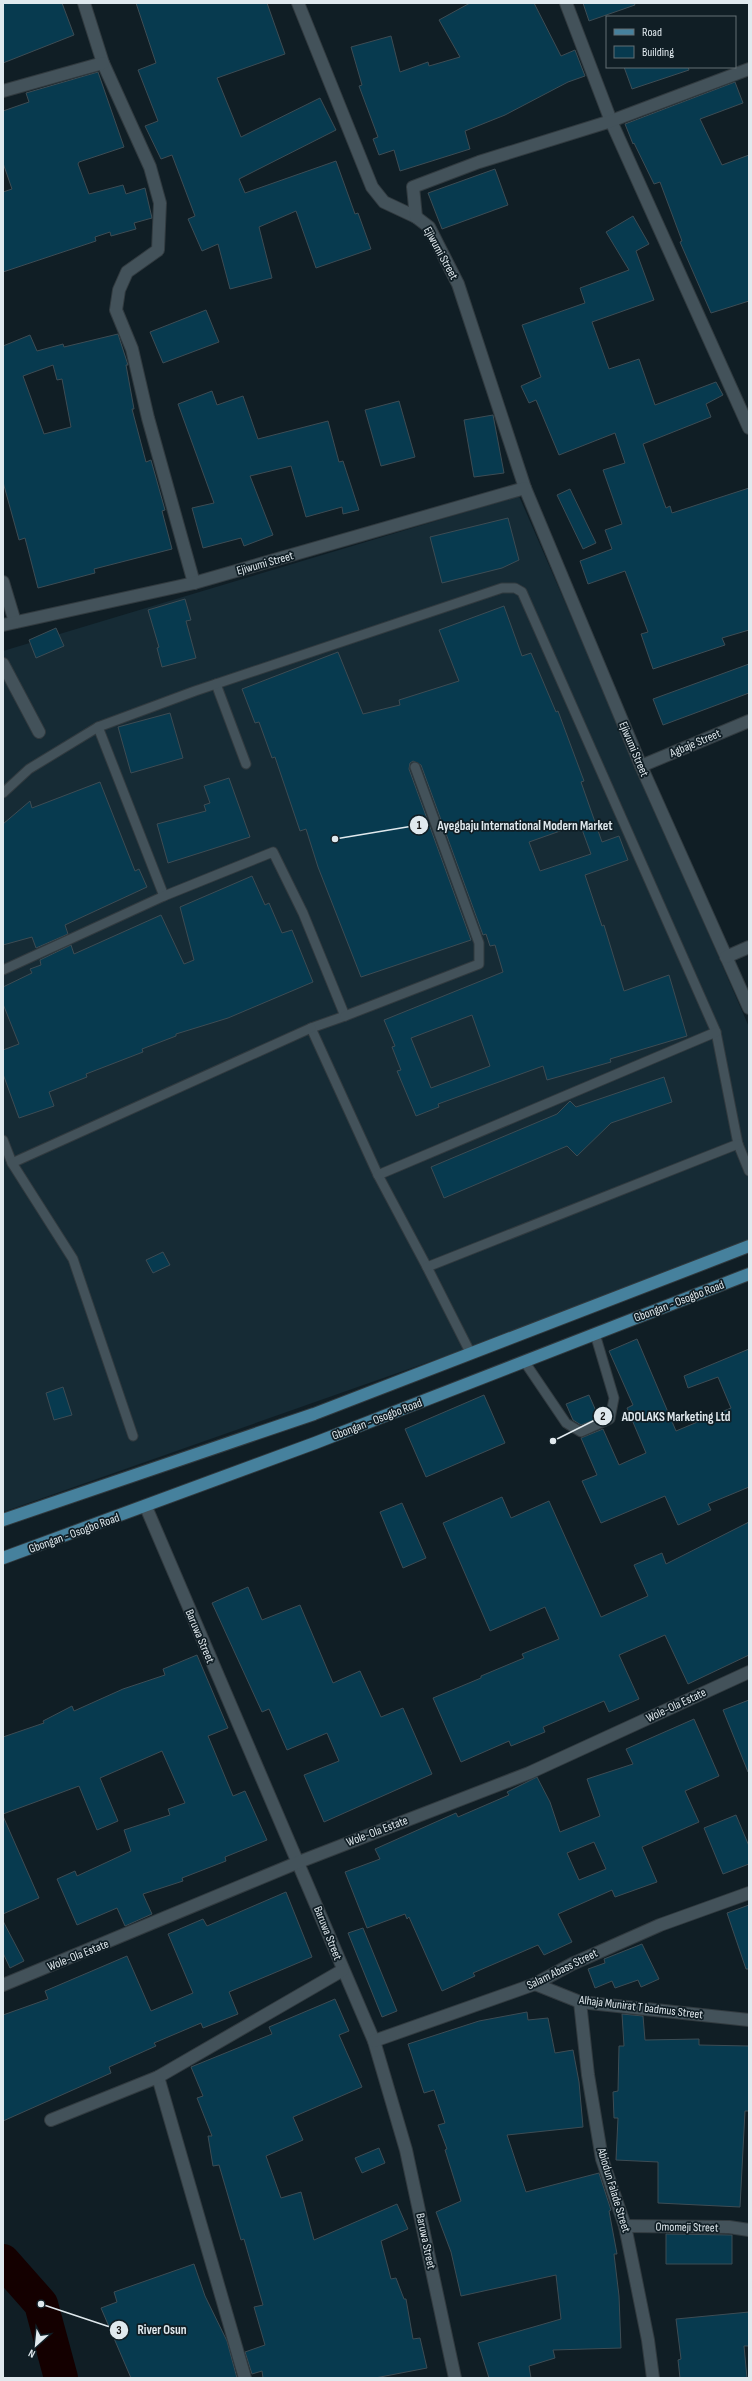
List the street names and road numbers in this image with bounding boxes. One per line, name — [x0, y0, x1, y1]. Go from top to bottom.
street label: Ejiwumi Street — [420, 224, 461, 283]
street label: Ejiwumi Street — [235, 548, 296, 579]
street label: Ejiwumi Street — [615, 719, 652, 779]
street label: Agbaje Street — [667, 726, 723, 761]
street label: Gbongan - Osogbo Road — [632, 1277, 726, 1326]
street label: Gbongan - Osogbo Road — [330, 1395, 424, 1444]
street label: Gbongan - Osogbo Road — [27, 1510, 122, 1557]
street label: Baruwa Street — [182, 1607, 218, 1666]
street label: Wole-Ola Estate — [644, 1685, 709, 1726]
street label: Wole-Ola Estate — [344, 1813, 410, 1850]
street label: Baruwa Street — [310, 1904, 345, 1963]
street label: Wole-Ola Estate — [45, 1936, 111, 1975]
street label: Salam Abass Street — [524, 1946, 600, 1993]
street label: Alhaja Munirat T badmus Street — [577, 1992, 704, 2023]
street label: Abiodun Falade Street — [593, 2145, 634, 2234]
street label: Baruwa Street — [412, 2212, 439, 2271]
street label: Omomeji Street — [655, 2219, 719, 2236]

